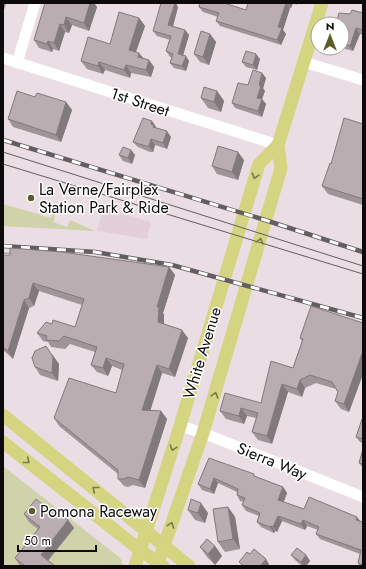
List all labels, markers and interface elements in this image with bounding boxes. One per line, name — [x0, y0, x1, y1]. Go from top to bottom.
north arrow — [310, 16, 350, 56]
text: N — [326, 18, 334, 34]
street label: 1st Street — [108, 82, 172, 122]
one-way arrow — [251, 172, 260, 179]
place label: La Verne/Fairplex Station Park & Ride — [39, 178, 169, 219]
marker: La Verne/Fairplex Station Park & Ride — [26, 193, 36, 203]
one-way arrow — [255, 238, 263, 244]
street label: White Avenue — [177, 304, 227, 402]
one-way arrow — [210, 392, 219, 399]
street label: Sierra Way — [234, 437, 311, 486]
one-way arrow — [169, 444, 178, 451]
one-way arrow — [23, 457, 30, 464]
one-way arrow — [93, 487, 100, 494]
place label: Pomona Raceway — [40, 500, 158, 523]
marker: Pomona Raceway — [27, 506, 37, 516]
one-way arrow — [166, 522, 174, 529]
scale bar — [18, 527, 96, 553]
text: 50 m — [24, 532, 51, 550]

